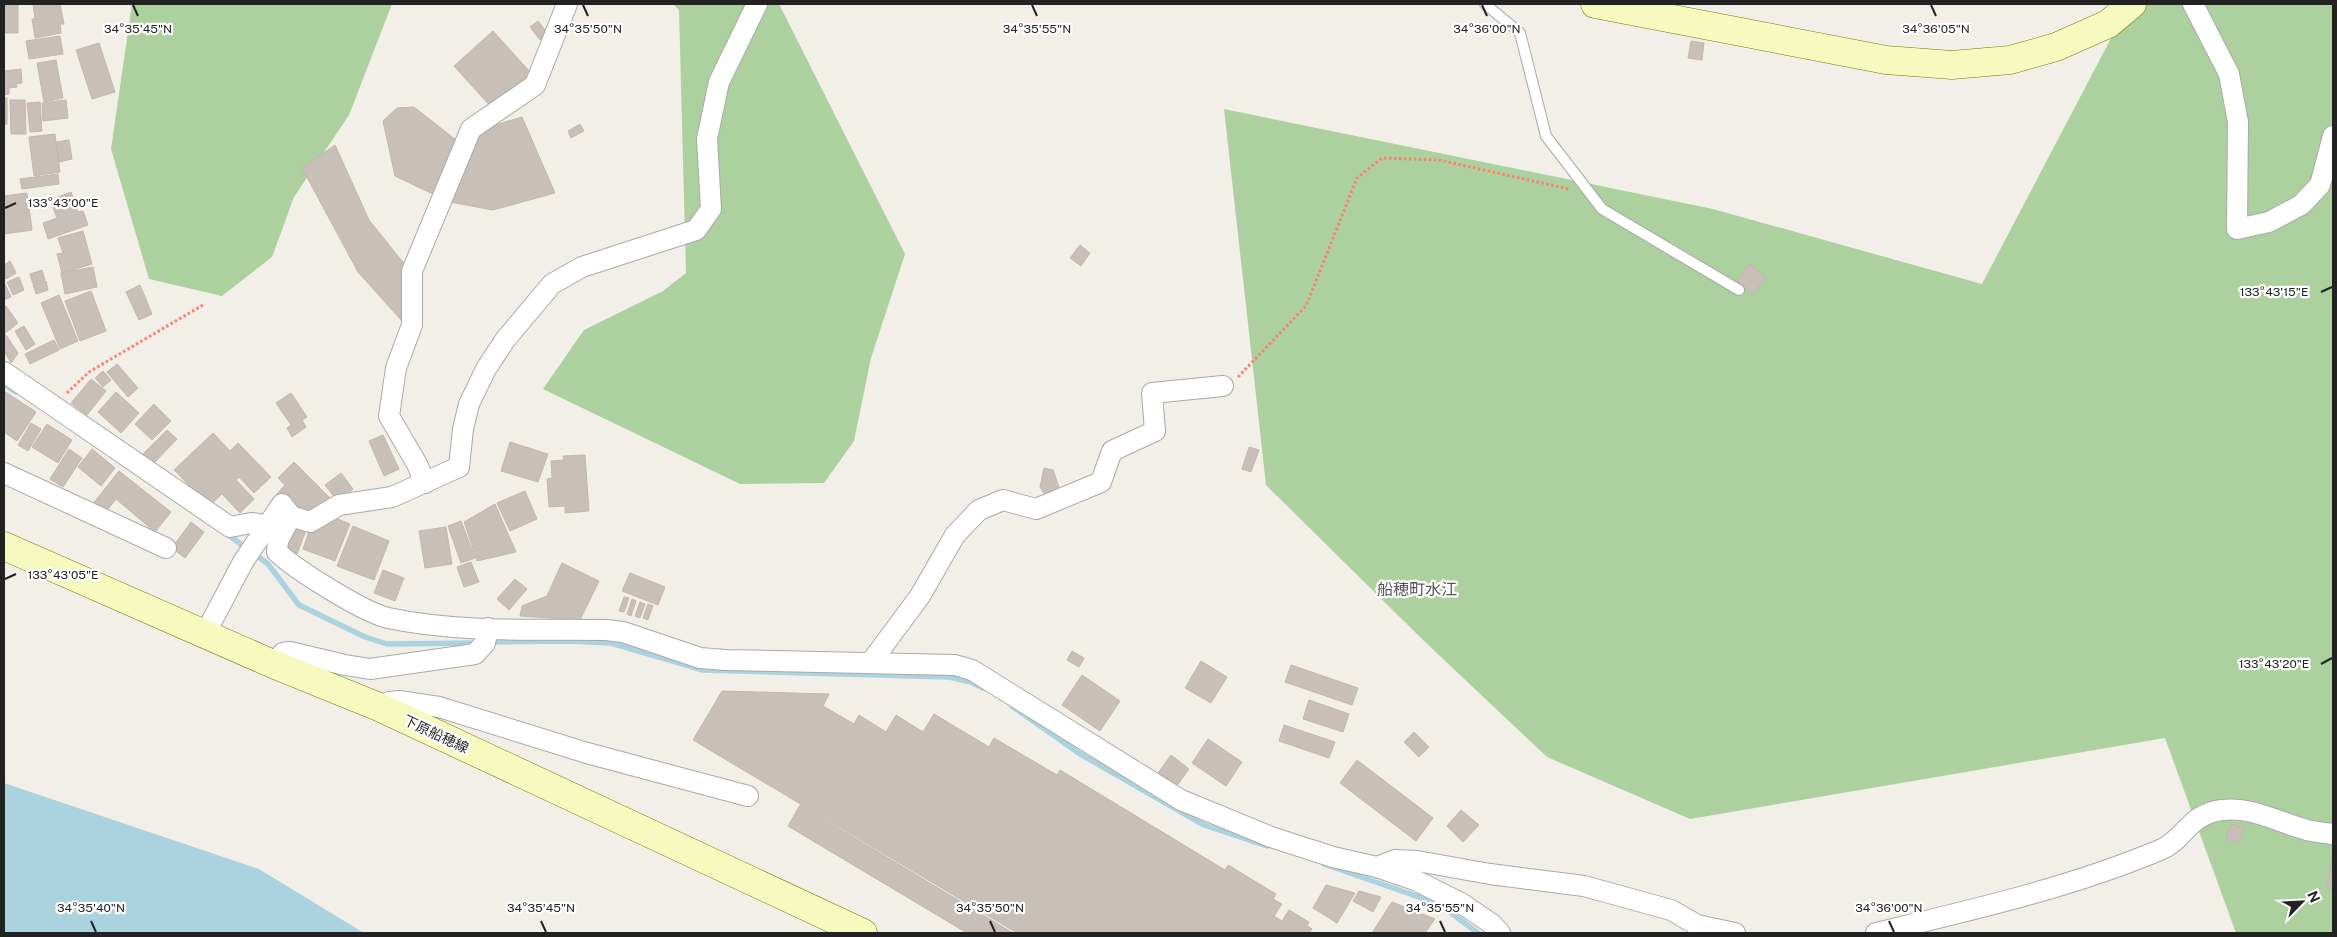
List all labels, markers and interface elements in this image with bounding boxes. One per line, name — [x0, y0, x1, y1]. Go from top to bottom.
text: 34°35'45"N — [104, 22, 172, 36]
text: 34°35'50"N — [554, 22, 622, 36]
text: 34°35'55"N — [1003, 22, 1071, 36]
text: 34°36'00"N — [1453, 22, 1521, 36]
text: 34°36'05"N — [1902, 22, 1970, 36]
text: 133°43'00"E — [28, 196, 98, 210]
text: 133°43'15"E — [2240, 285, 2308, 299]
text: 133°43'05"E — [27, 568, 99, 582]
district label: 船穂町水江 — [1377, 580, 1457, 599]
text: 133°43'20"E — [2239, 657, 2309, 671]
street label: 下原船穂線 — [401, 712, 471, 756]
north arrow — [2277, 877, 2327, 927]
text: N — [2304, 888, 2323, 905]
text: 34°35'40"N — [57, 901, 125, 915]
text: 34°35'45"N — [507, 901, 575, 915]
text: 34°35'50"N — [956, 901, 1024, 915]
text: 34°35'55"N — [1406, 901, 1474, 915]
text: 34°36'00"N — [1855, 901, 1923, 915]

